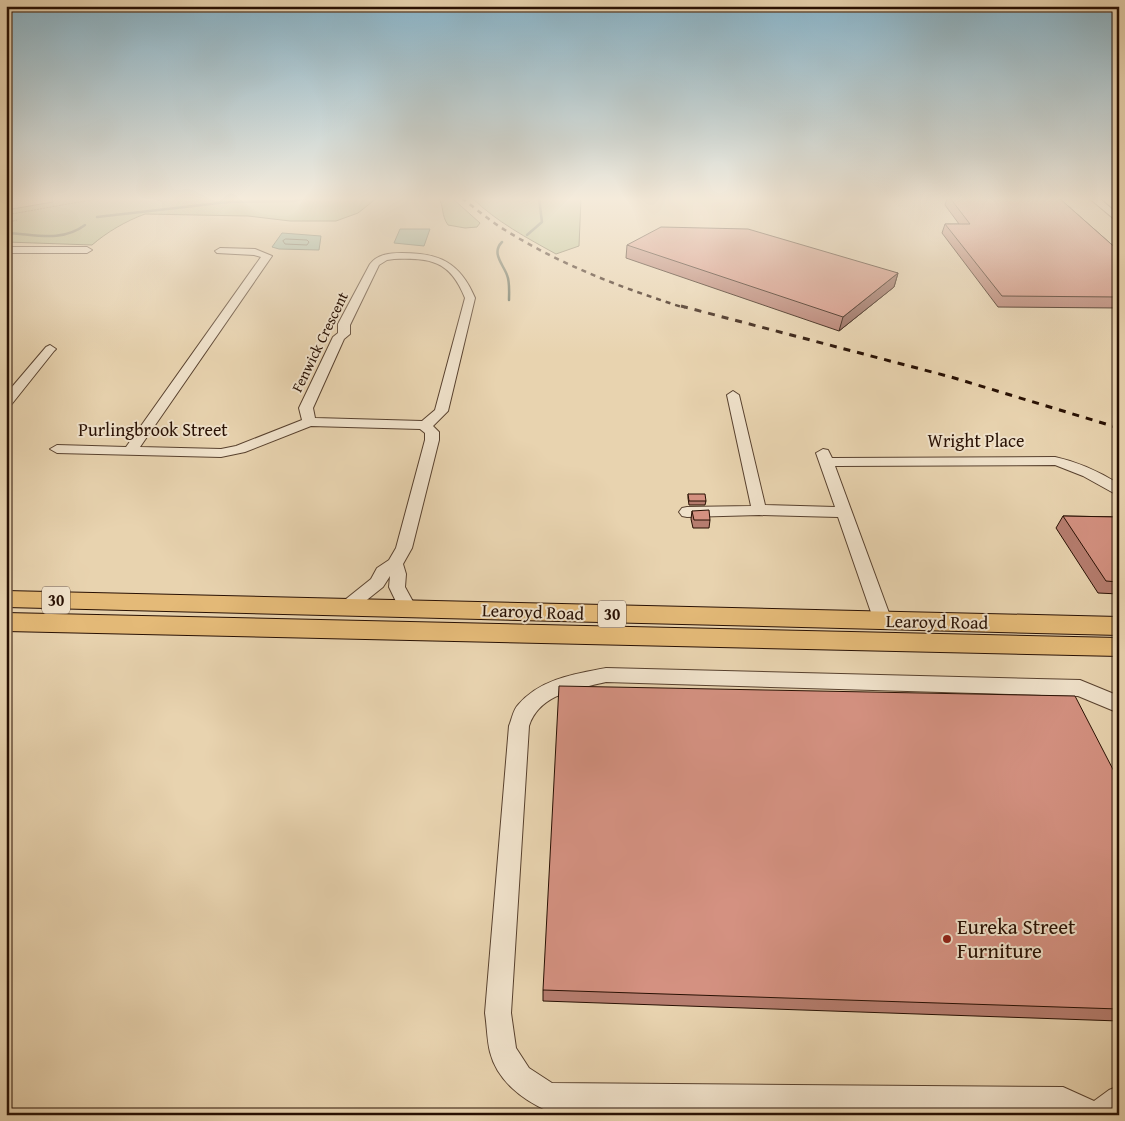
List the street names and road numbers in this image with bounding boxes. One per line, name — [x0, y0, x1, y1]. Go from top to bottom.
street label: Fenwick Crescent — [286, 288, 353, 395]
street label: Purlingbrook Street — [78, 416, 228, 443]
street label: Wright Place — [928, 427, 1024, 454]
road number: 30 — [42, 586, 70, 614]
street label: Learoyd Road — [481, 596, 585, 627]
road number: 30 — [598, 600, 626, 628]
street label: Learoyd Road — [886, 607, 989, 636]

